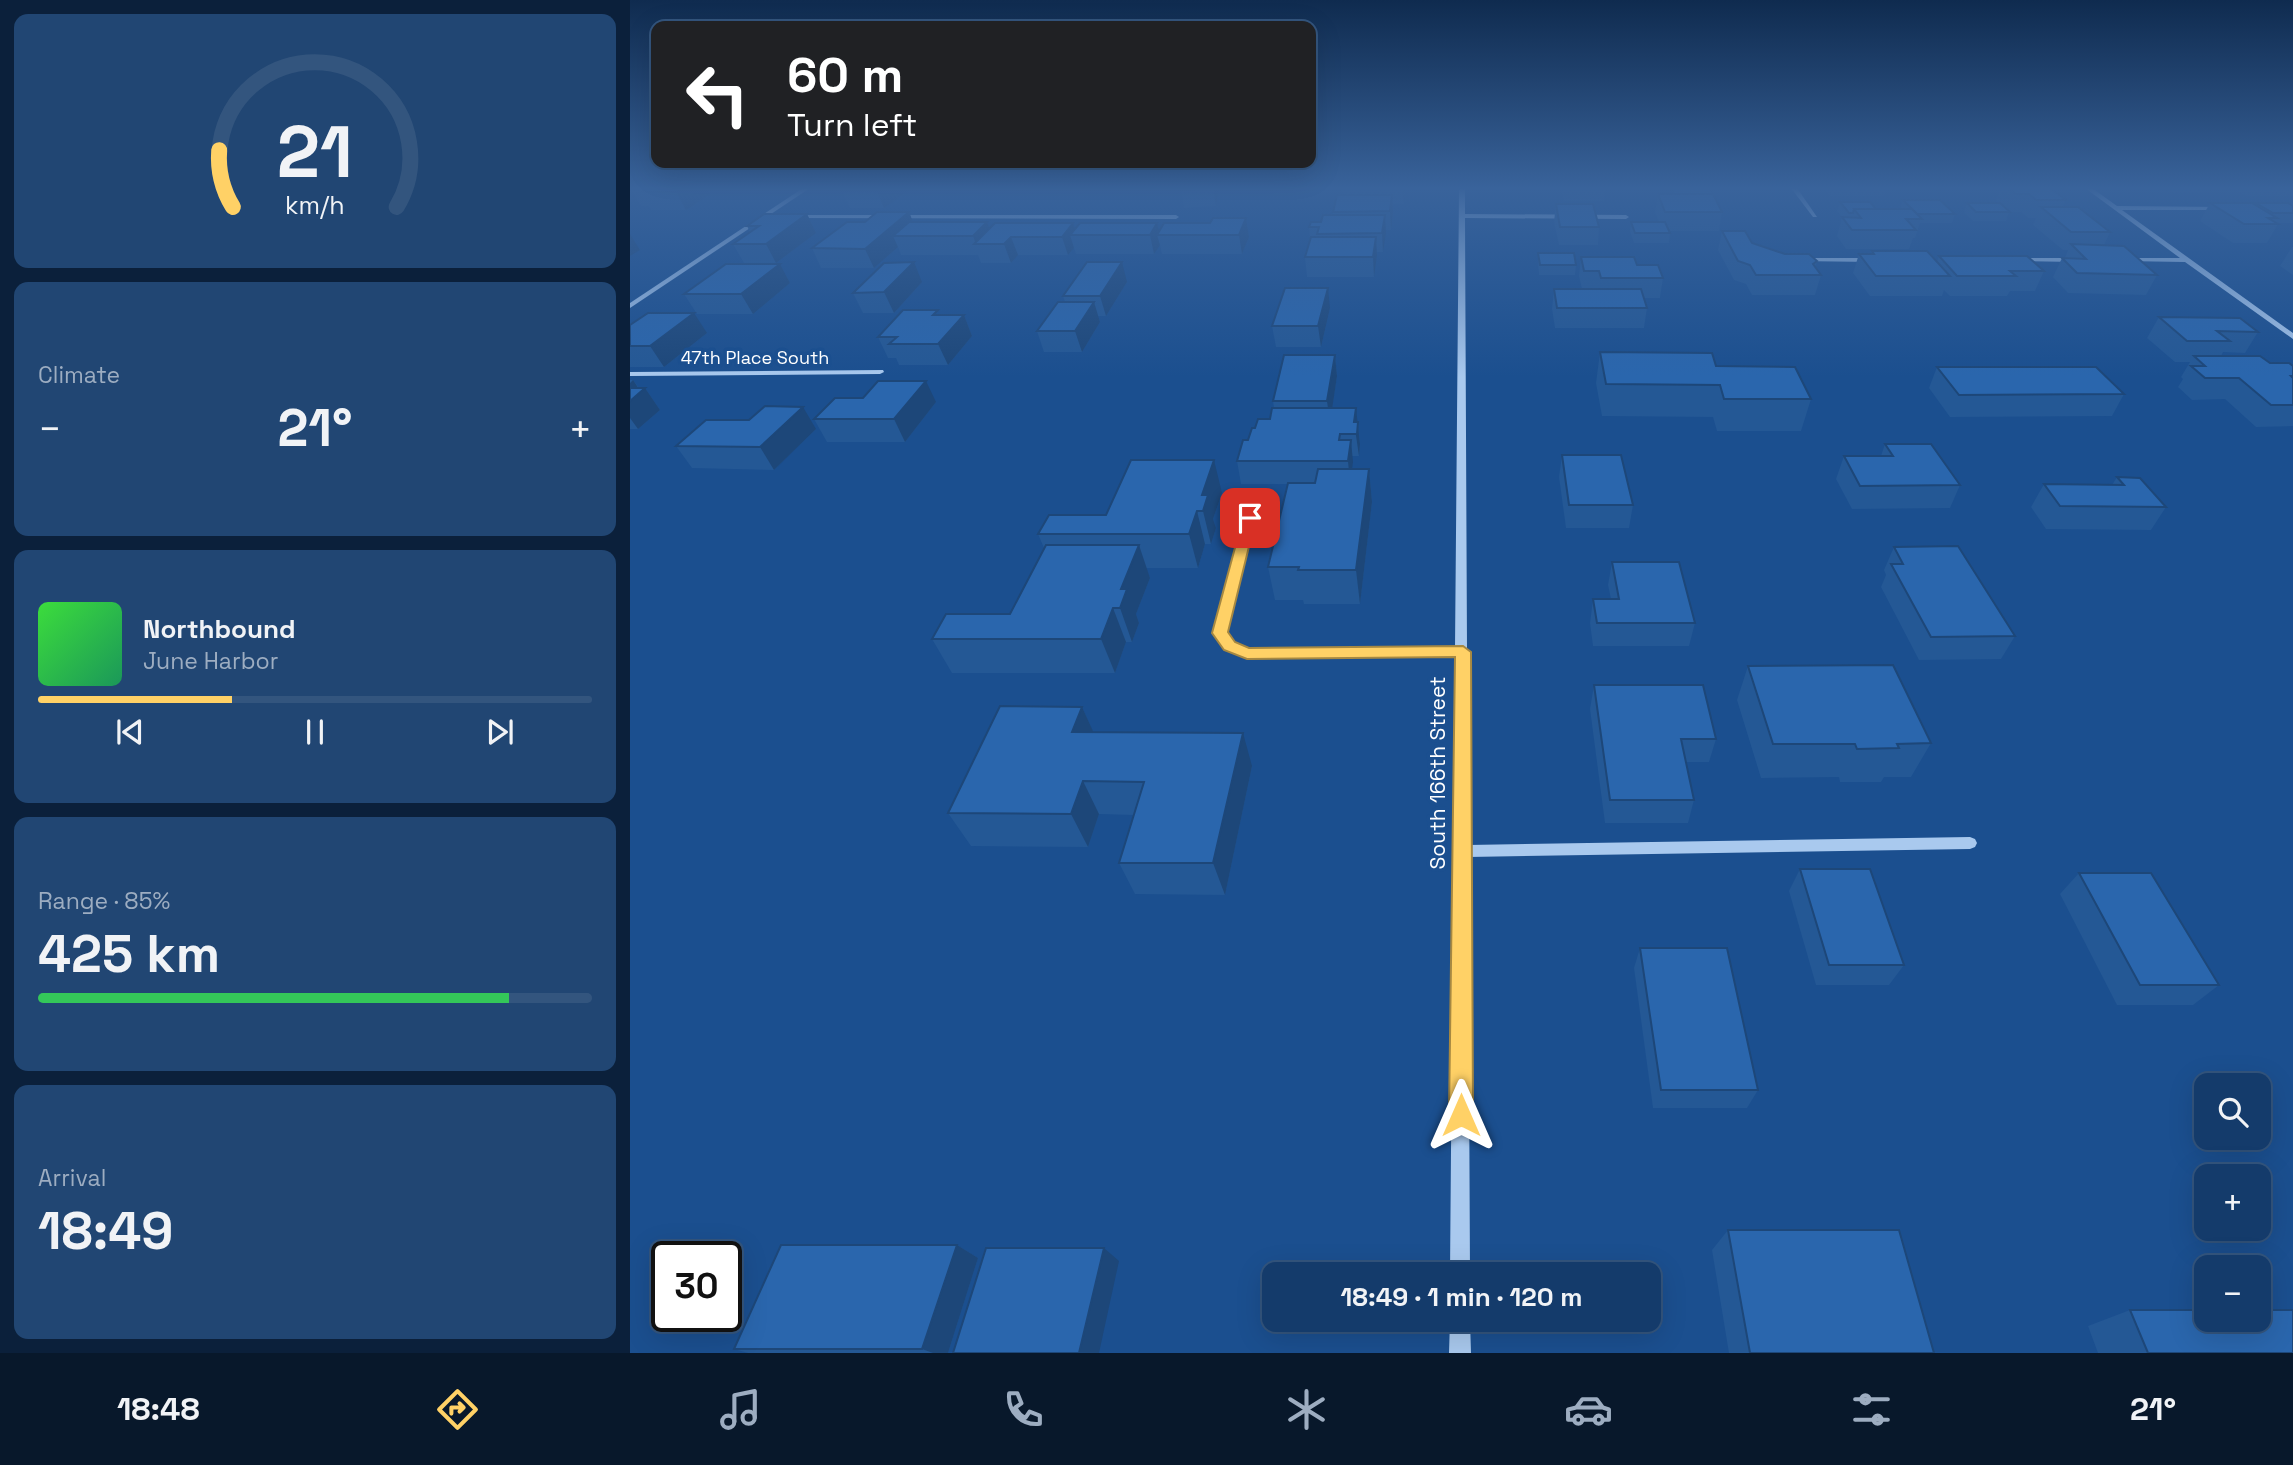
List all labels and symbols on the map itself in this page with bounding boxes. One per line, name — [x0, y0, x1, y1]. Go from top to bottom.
street label: 47th Place South — [681, 346, 829, 369]
pin — [1220, 488, 1280, 548]
street label: South 166th Street — [1424, 676, 1451, 870]
position arrow — [1424, 1078, 1498, 1152]
speed limit sign: 30 — [651, 1241, 742, 1332]

